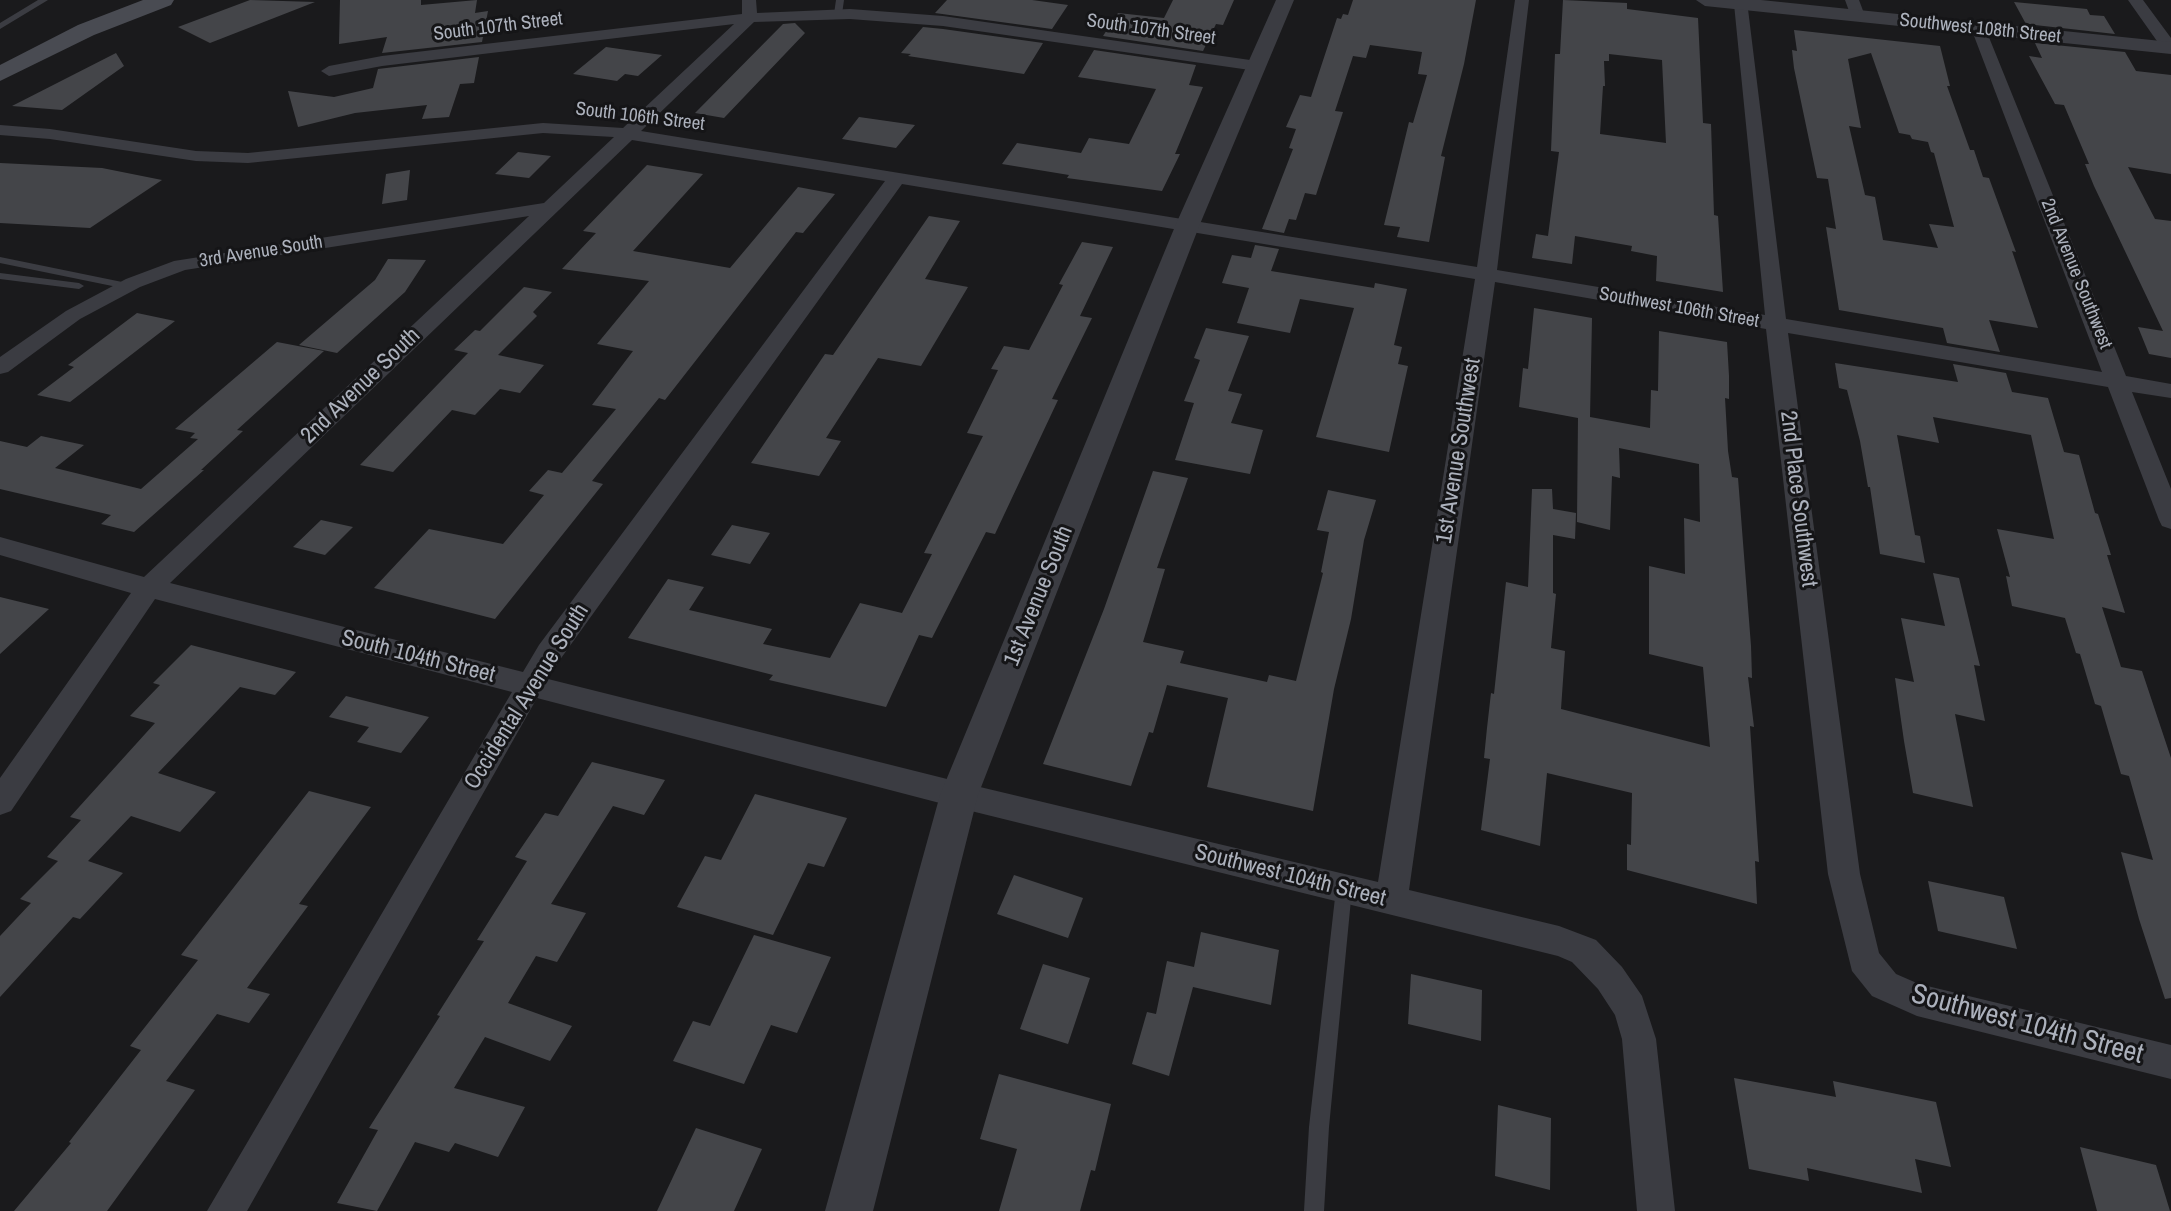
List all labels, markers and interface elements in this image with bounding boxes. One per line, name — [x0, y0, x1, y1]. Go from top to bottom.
street label: South 107th Street — [432, 8, 564, 46]
street label: Southwest 108th Street — [1898, 9, 2062, 49]
street label: South 107th Street — [1085, 10, 1217, 50]
street label: South 106th Street — [574, 98, 706, 136]
street label: 2nd Avenue Southwest — [2035, 196, 2117, 352]
street label: 3rd Avenue South — [198, 231, 324, 273]
street label: Southwest 106th Street — [1597, 283, 1761, 333]
street label: 2nd Avenue South — [296, 322, 426, 450]
street label: 1st Avenue Southwest — [1431, 356, 1487, 546]
street label: 2nd Place Southwest — [1774, 409, 1822, 589]
street label: 1st Avenue South — [998, 522, 1080, 670]
street label: Occidental Avenue South — [459, 599, 595, 795]
street label: South 104th Street — [338, 625, 498, 689]
street label: Southwest 104th Street — [1192, 839, 1388, 913]
street label: Southwest 104th Street — [1907, 978, 2147, 1072]

